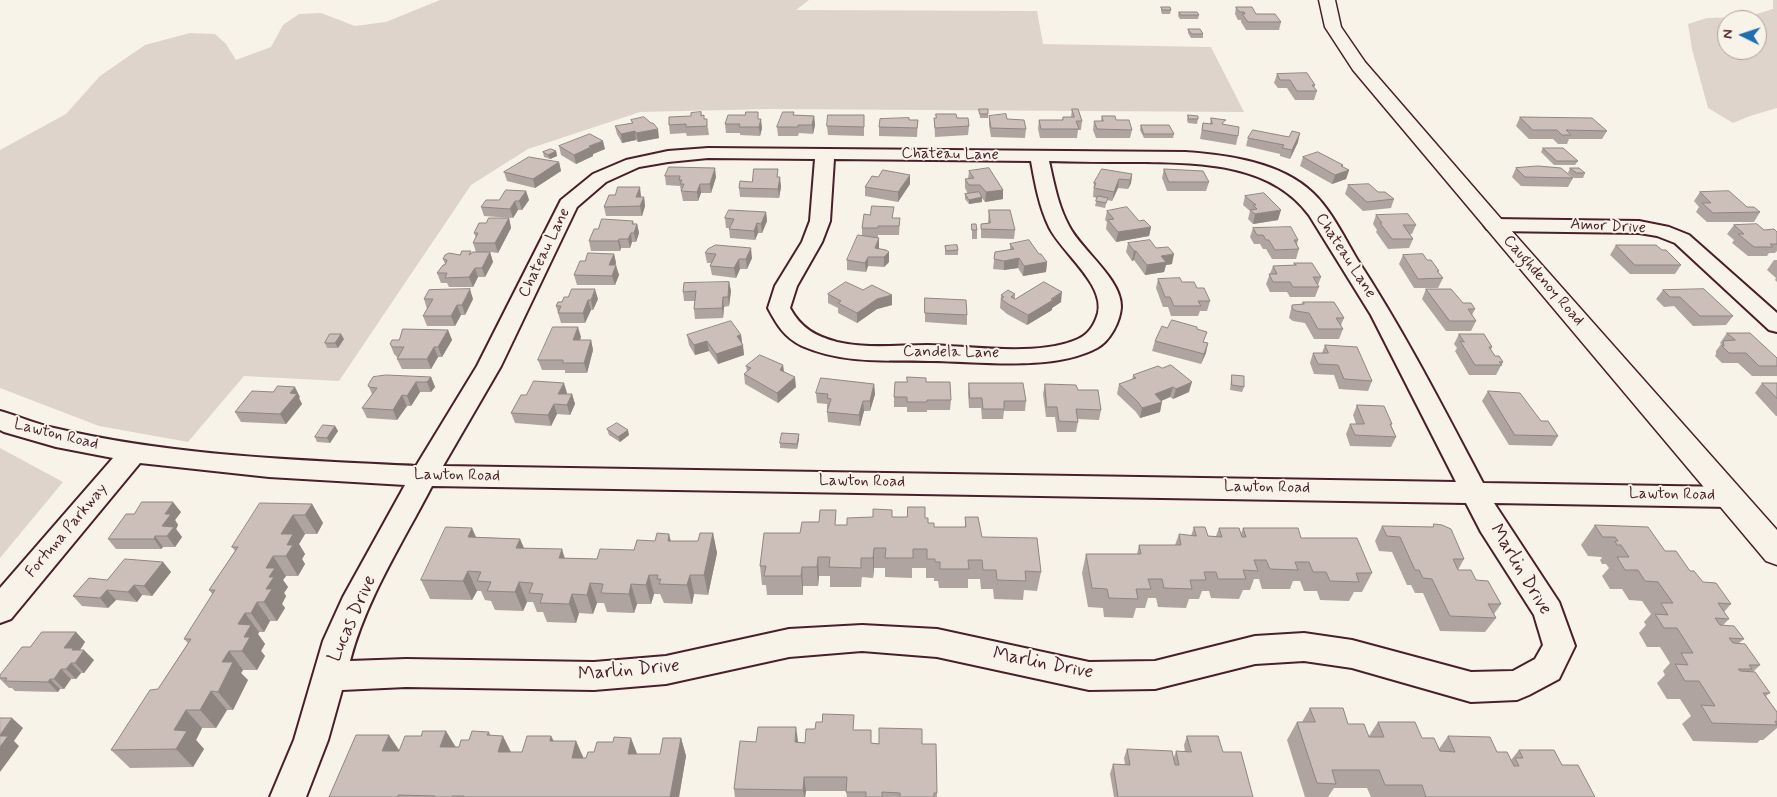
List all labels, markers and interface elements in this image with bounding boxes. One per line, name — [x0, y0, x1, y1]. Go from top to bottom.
north arrow — [1717, 10, 1767, 60]
text: N — [1719, 29, 1737, 39]
street label: Chateau Lane — [901, 145, 999, 165]
street label: Chateau Lane — [515, 205, 575, 301]
street label: Chateau Lane — [1310, 210, 1380, 302]
street label: Amor Drive — [1570, 215, 1646, 239]
street label: Caughdenoy Road — [1498, 232, 1588, 330]
street label: Candela Lane — [903, 343, 999, 363]
street label: Lawton Road — [12, 415, 100, 455]
street label: Lawton Road — [414, 466, 500, 486]
street label: Lawton Road — [819, 472, 905, 492]
street label: Lawton Road — [1224, 478, 1310, 498]
street label: Fortuna Parkway — [22, 480, 112, 582]
street label: Lawton Road — [1629, 485, 1715, 505]
street label: Marlin Drive — [1484, 520, 1556, 620]
street label: Lucas Drive — [324, 572, 382, 666]
street label: Marlin Drive — [991, 643, 1095, 685]
street label: Marlin Drive — [577, 655, 681, 687]

